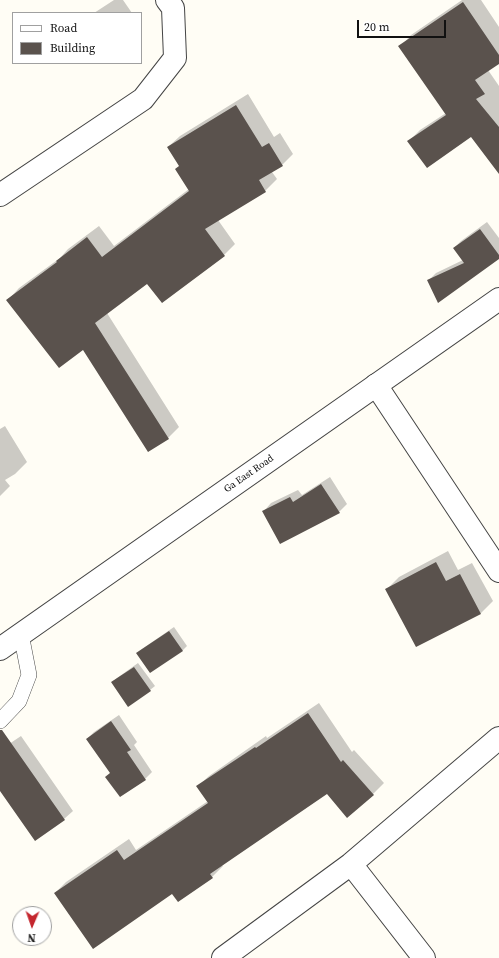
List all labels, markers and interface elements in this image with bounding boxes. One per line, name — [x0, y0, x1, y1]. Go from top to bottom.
legend — [12, 12, 142, 64]
scale bar — [359, 12, 448, 38]
text: 20 m — [364, 19, 390, 35]
text: Road — [50, 20, 77, 36]
text: Building — [50, 40, 95, 56]
street label: Ga East Road — [222, 452, 276, 496]
north arrow — [12, 906, 52, 946]
text: N — [27, 930, 36, 945]

